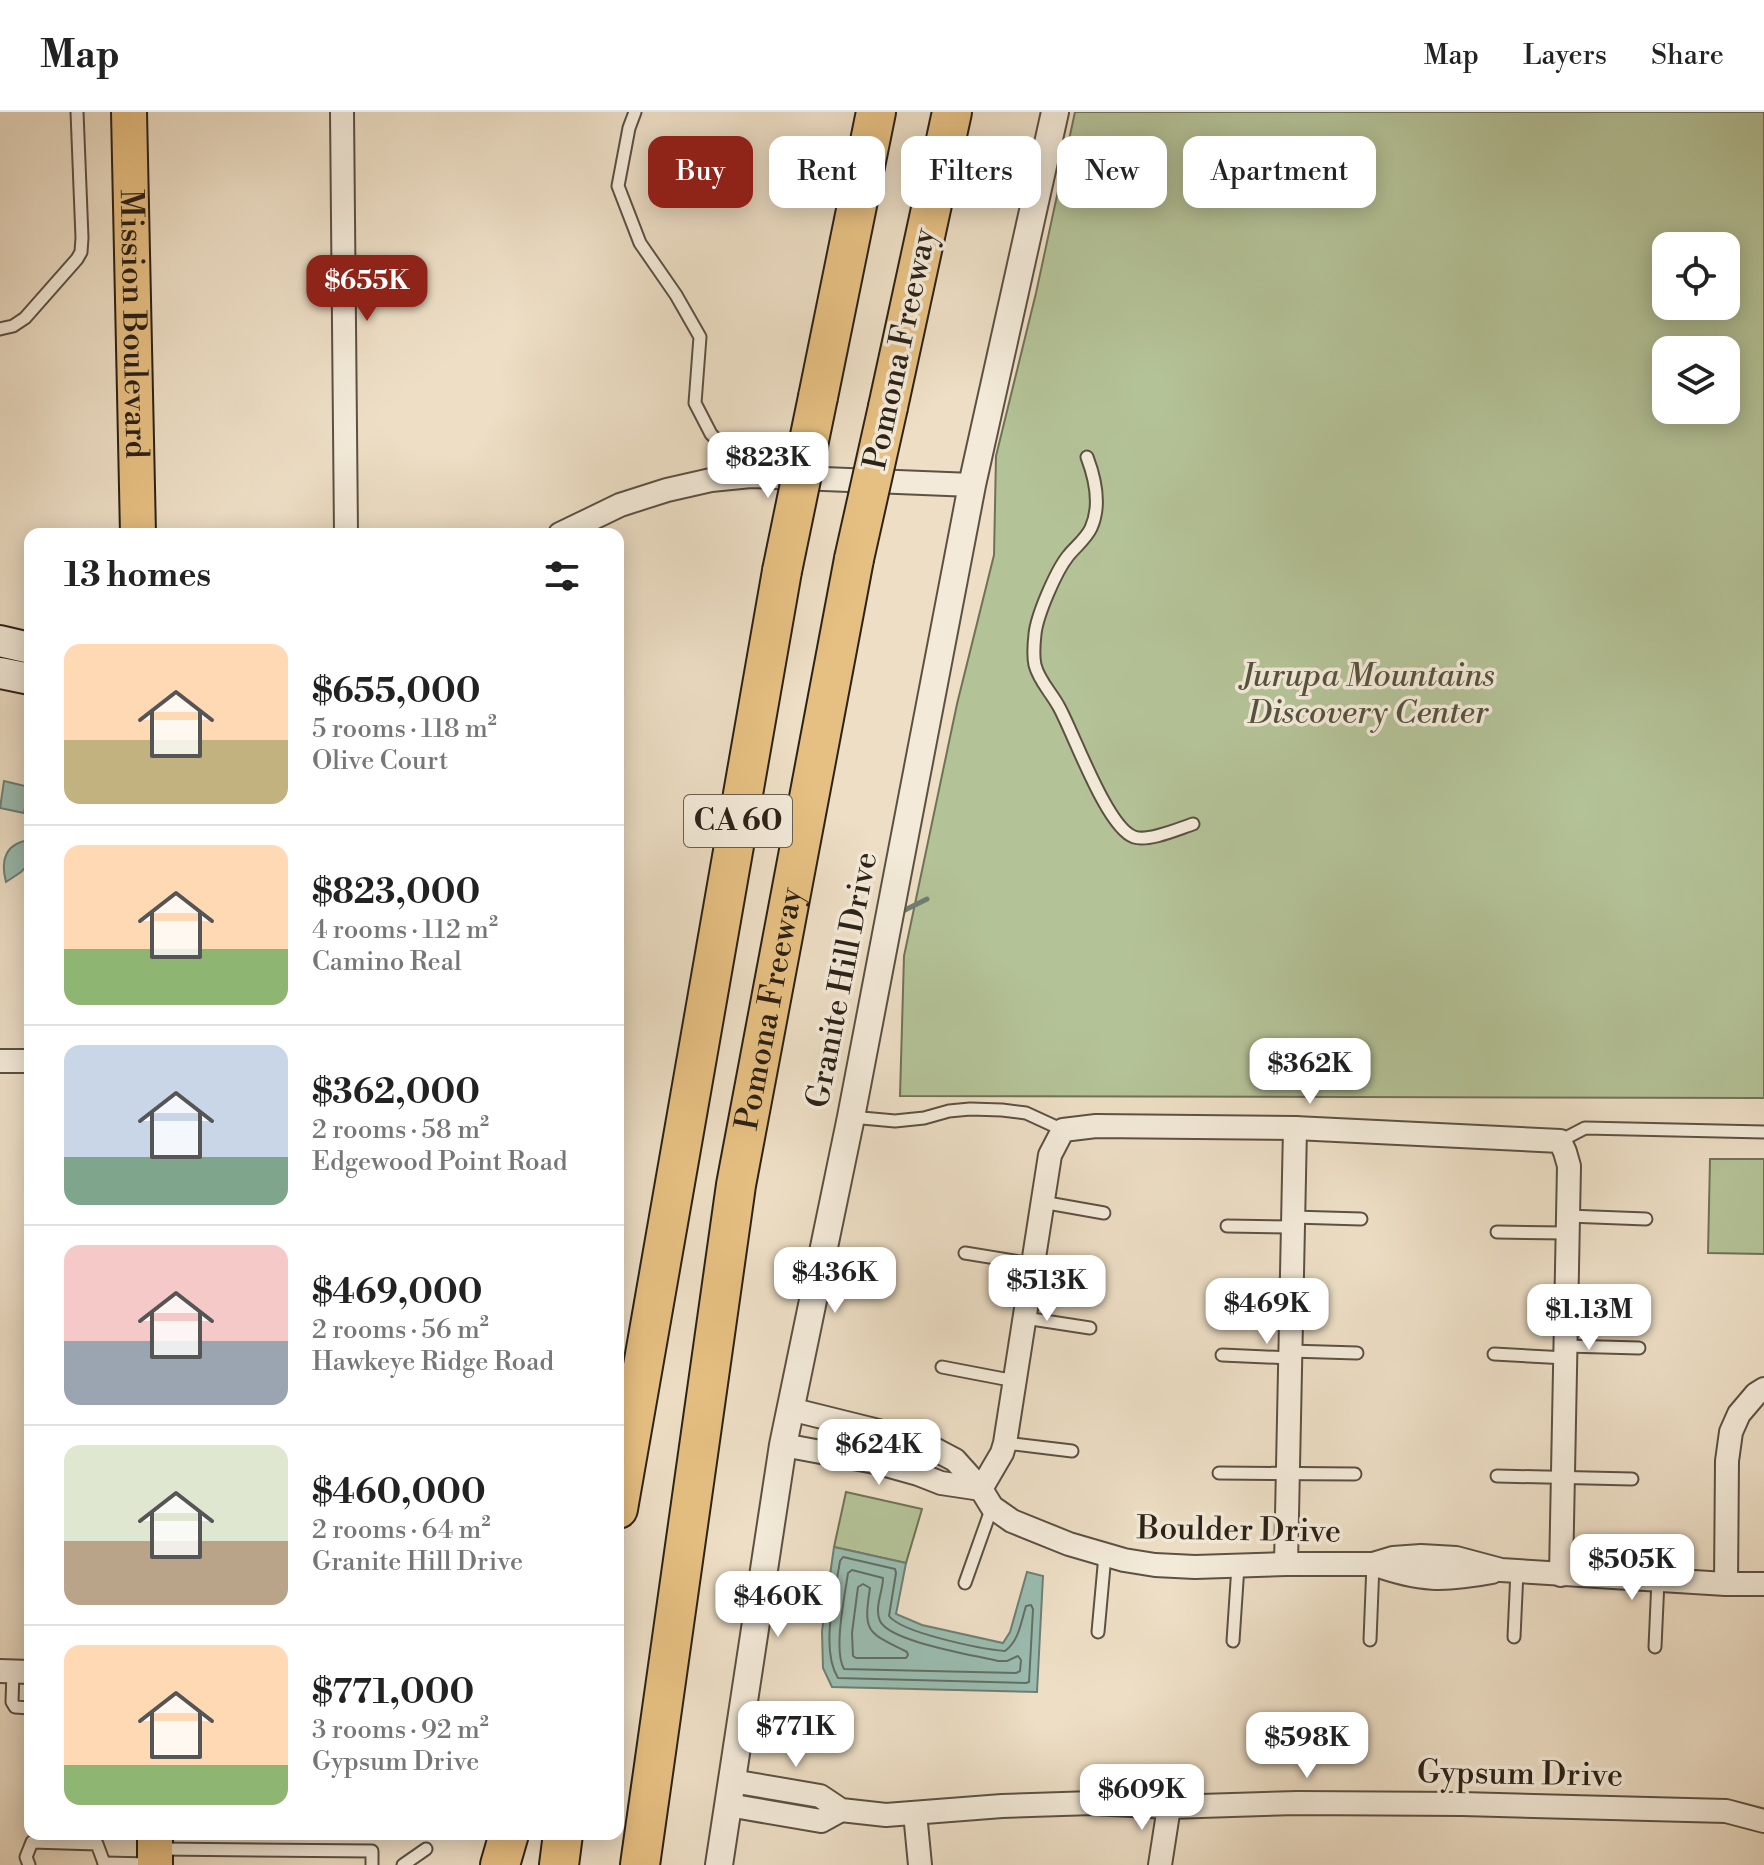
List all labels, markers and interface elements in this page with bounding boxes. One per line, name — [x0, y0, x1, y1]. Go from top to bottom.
text: Map — [40, 32, 120, 79]
text: Map — [1424, 38, 1479, 73]
text: Layers — [1523, 38, 1607, 73]
text: Share — [1651, 38, 1724, 73]
chip: Buy — [648, 136, 753, 208]
chip: Rent — [769, 136, 885, 208]
chip: Filters — [901, 136, 1041, 208]
chip: New — [1057, 136, 1167, 208]
chip: Apartment — [1183, 136, 1376, 208]
street label: Mission Boulevard — [111, 189, 156, 459]
street label: Pomona Freeway — [855, 224, 945, 473]
map controls — [1652, 232, 1740, 424]
button: locate — [1652, 232, 1740, 320]
pin: $655K — [311, 255, 423, 323]
text: $655K — [324, 265, 410, 297]
button: layers — [1652, 336, 1740, 424]
pin: $823K — [712, 432, 824, 500]
text: $823K — [726, 442, 811, 474]
icon: filters — [540, 554, 584, 598]
text: 13 homes — [64, 555, 211, 597]
park label: Jurupa Mountains Discovery Center — [1238, 656, 1495, 733]
text: $655,000 — [312, 671, 480, 713]
icon: home — [128, 676, 224, 772]
text: 5 rooms · 118 m² — [312, 713, 497, 745]
text: Olive Court — [312, 745, 448, 777]
road number: CA 60 — [684, 795, 792, 847]
street label: Granite Hill Drive — [798, 849, 886, 1111]
text: $823,000 — [312, 872, 480, 914]
icon: home — [128, 877, 224, 973]
street label: Pomona Freeway — [727, 884, 812, 1133]
text: 4 rooms · 112 m² — [312, 914, 498, 946]
text: Camino Real — [312, 946, 462, 978]
pin: $362K — [1254, 1038, 1366, 1106]
text: $362K — [1268, 1048, 1352, 1080]
text: $362,000 — [312, 1072, 480, 1114]
icon: home — [128, 1077, 224, 1173]
text: 2 rooms · 58 m² — [312, 1114, 489, 1146]
text: Edgewood Point Road — [312, 1146, 568, 1178]
pin: $436K — [779, 1247, 891, 1315]
pin: $513K — [991, 1255, 1103, 1323]
text: $436K — [792, 1257, 878, 1289]
text: $513K — [1007, 1265, 1087, 1297]
text: $469,000 — [312, 1272, 482, 1314]
icon: home — [128, 1277, 224, 1373]
pin: $469K — [1211, 1278, 1323, 1346]
pin: $1.13M — [1524, 1284, 1654, 1352]
text: $469K — [1224, 1288, 1310, 1320]
text: $1.13M — [1545, 1294, 1633, 1326]
text: 2 rooms · 56 m² — [312, 1314, 489, 1346]
text: Hawkeye Ridge Road — [312, 1346, 554, 1378]
pin: $624K — [823, 1419, 935, 1487]
text: $624K — [836, 1429, 922, 1461]
text: $460,000 — [312, 1472, 486, 1514]
icon: home — [128, 1477, 224, 1573]
street label: Boulder Drive — [1135, 1508, 1342, 1552]
text: 2 rooms · 64 m² — [312, 1514, 491, 1546]
pin: $505K — [1576, 1534, 1688, 1602]
text: $505K — [1588, 1544, 1676, 1576]
text: Granite Hill Drive — [312, 1546, 523, 1578]
pin: $460K — [722, 1571, 834, 1639]
text: $460K — [733, 1581, 823, 1613]
text: $771,000 — [312, 1672, 474, 1714]
icon: home — [128, 1677, 224, 1773]
pin: $771K — [740, 1701, 852, 1769]
text: $771K — [756, 1711, 836, 1743]
pin: $598K — [1251, 1712, 1363, 1780]
text: 3 rooms · 92 m² — [312, 1714, 489, 1746]
text: $598K — [1264, 1722, 1350, 1754]
text: Gypsum Drive — [312, 1746, 479, 1778]
street label: Gypsum Drive — [1417, 1752, 1623, 1796]
pin: $609K — [1086, 1764, 1198, 1832]
text: $609K — [1098, 1774, 1186, 1806]

